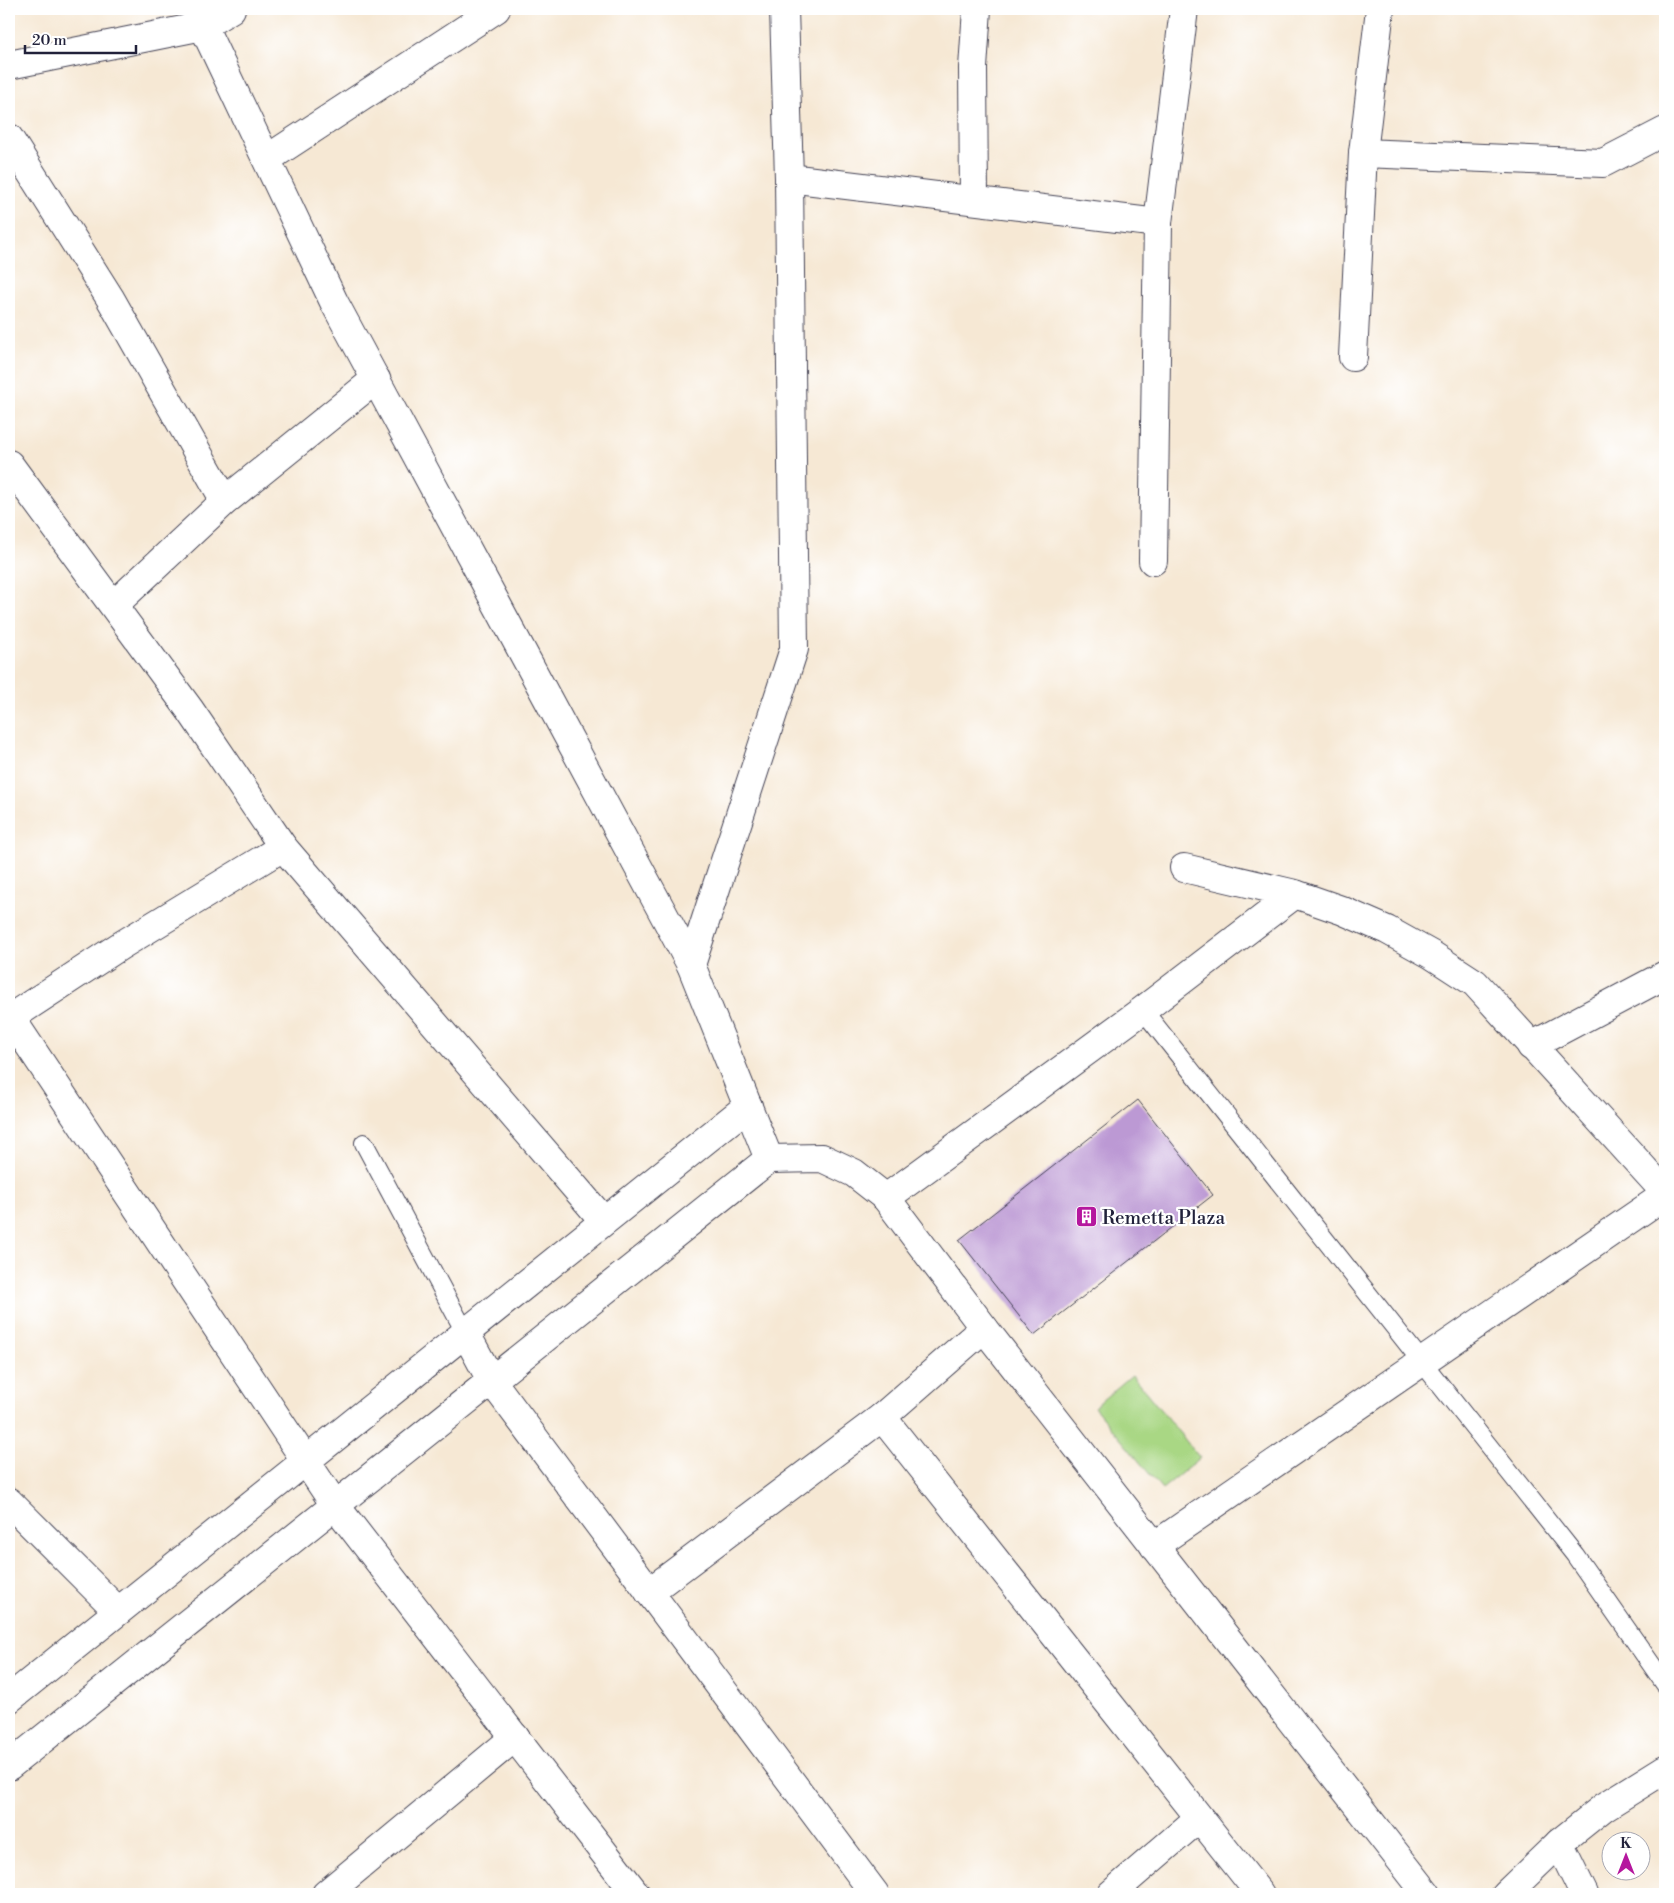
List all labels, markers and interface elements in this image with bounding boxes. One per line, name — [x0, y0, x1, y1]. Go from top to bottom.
scale bar — [25, 22, 136, 54]
text: 20 m — [32, 31, 67, 50]
building icon: Remetta Plaza — [1074, 1205, 1098, 1229]
place label: Remetta Plaza — [1102, 1206, 1225, 1230]
north arrow — [1602, 1830, 1652, 1880]
text: K — [1620, 1835, 1632, 1853]

